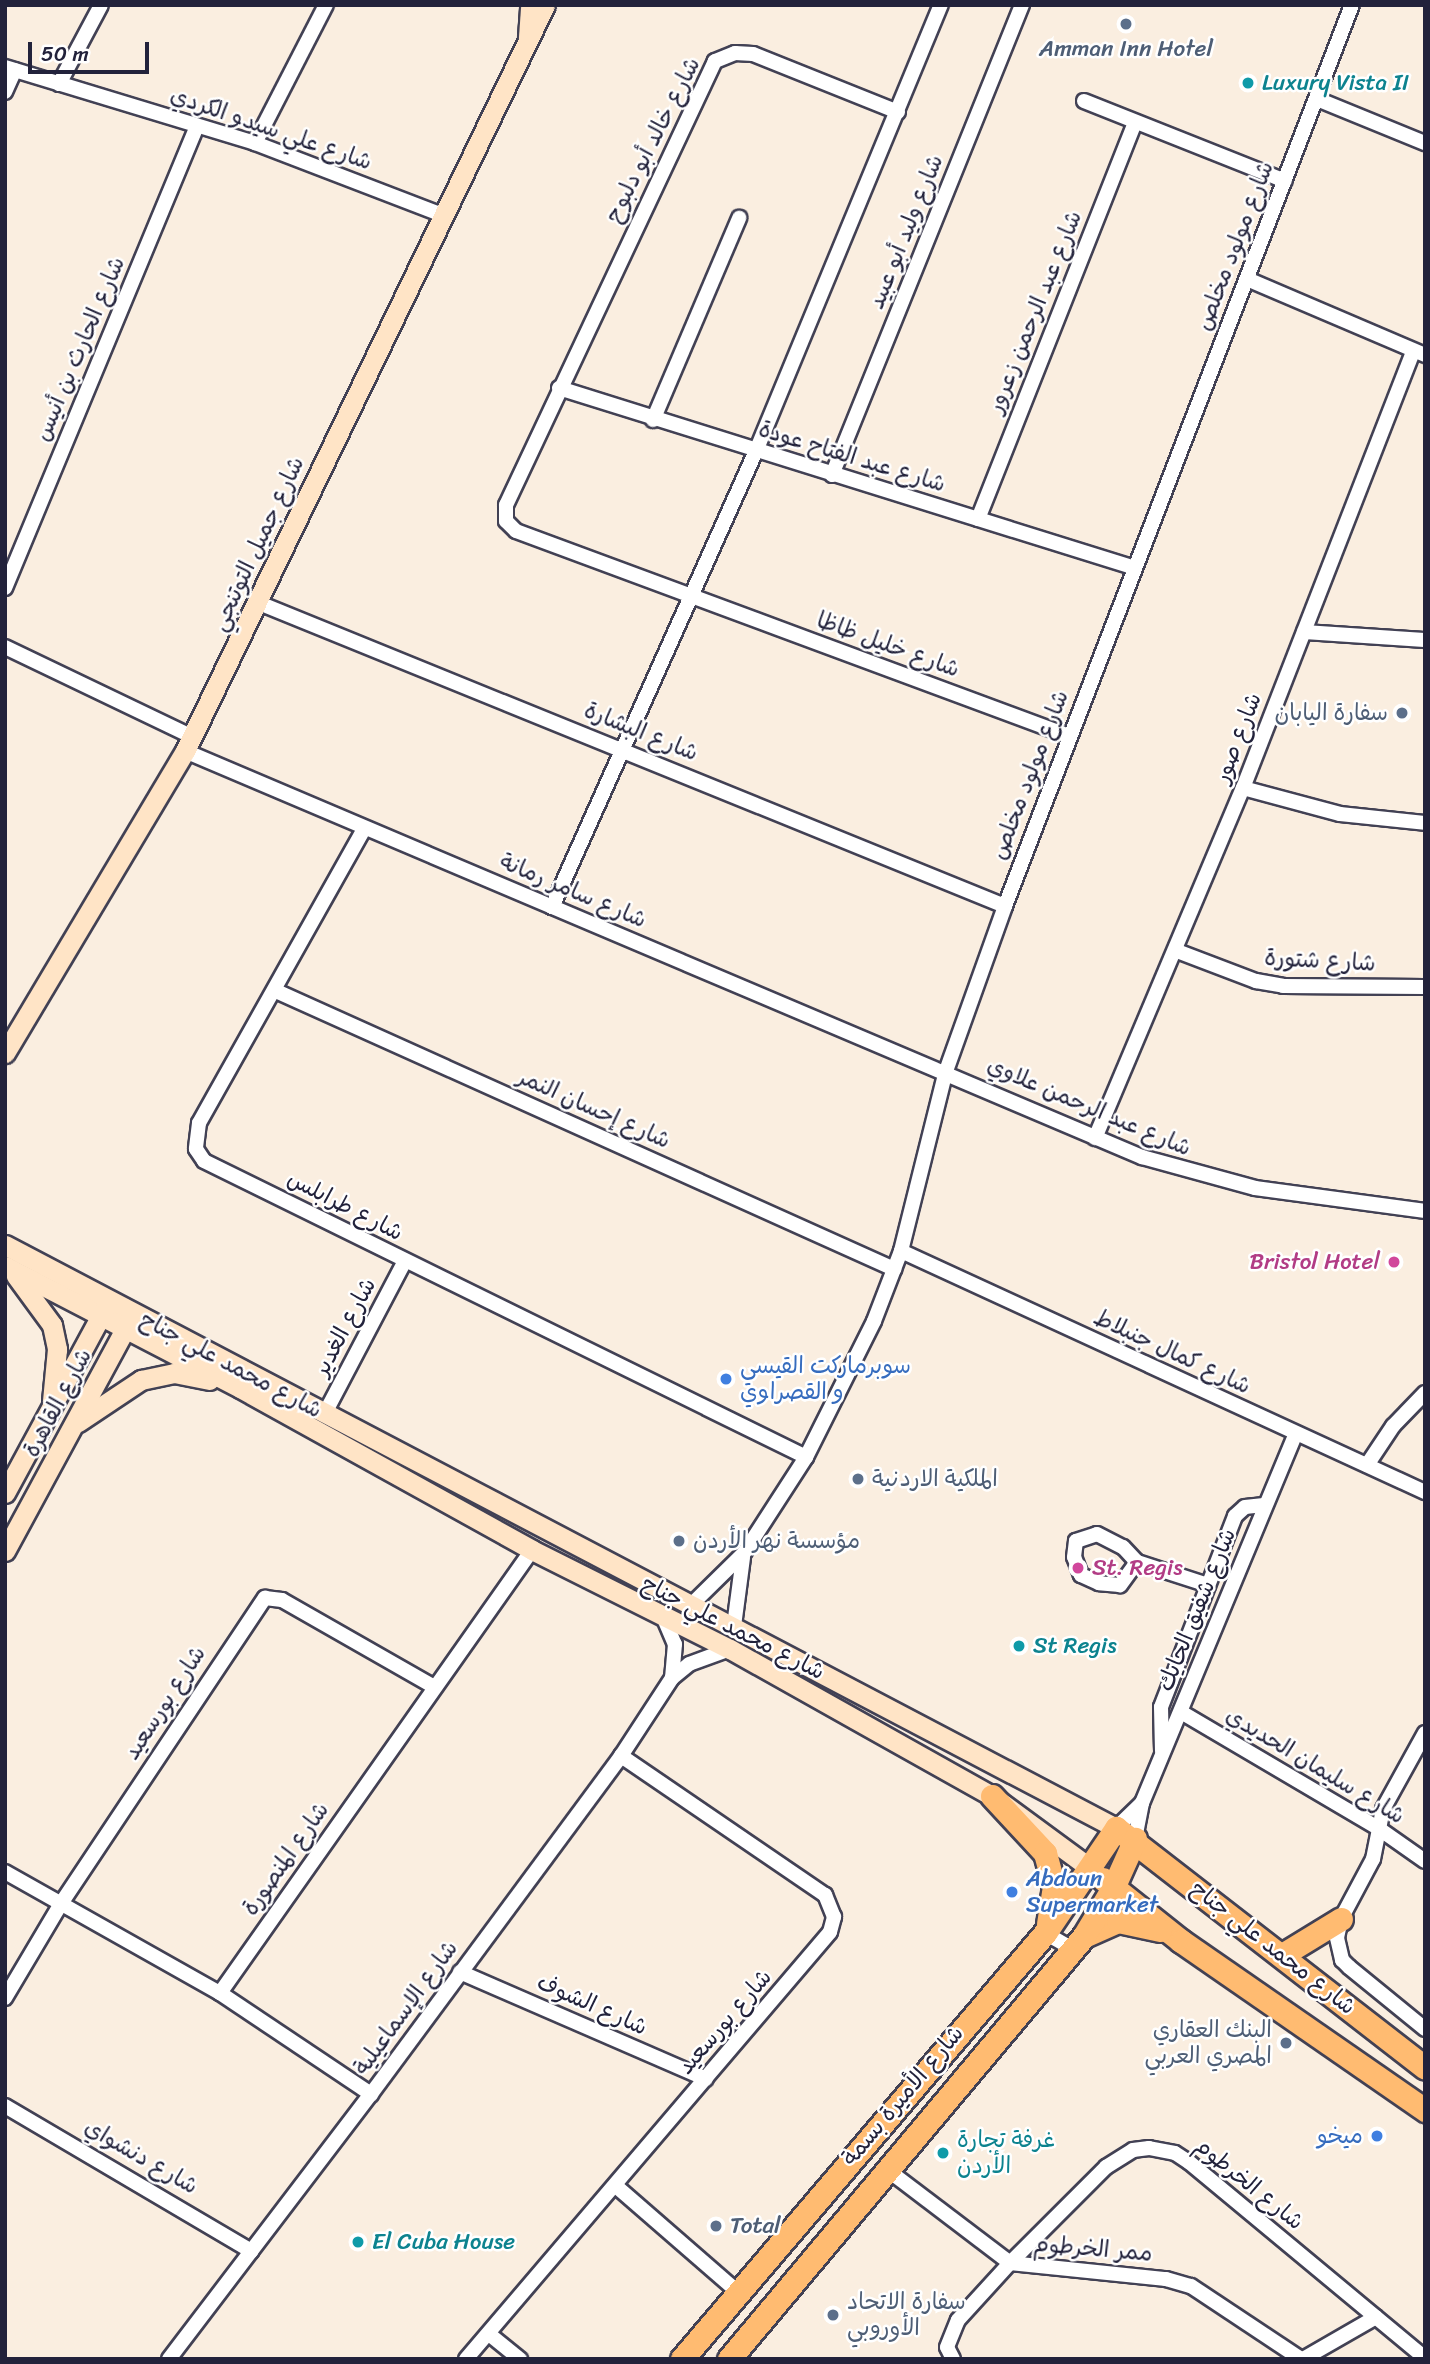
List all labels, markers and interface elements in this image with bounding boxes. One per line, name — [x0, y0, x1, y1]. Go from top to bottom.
marker: Amman Inn Hotel — [1118, 16, 1134, 32]
scale bar — [32, 28, 152, 72]
text: 50 m — [41, 35, 89, 73]
place label: Amman Inn Hotel — [1038, 35, 1214, 63]
street label: شارع خالد أبو دلبوح — [599, 53, 707, 227]
place label: Luxury Vista II — [1262, 69, 1411, 97]
marker: Luxury Vista II — [1240, 75, 1256, 91]
street label: شارع علي سيدو الكردي — [167, 82, 375, 176]
street label: شارع وليد أبو عبيد — [862, 151, 950, 313]
street label: شارع مولود مخلص — [1190, 157, 1280, 335]
street label: شارع عبد الرحمن زعرور — [982, 207, 1088, 417]
street label: شارع الحارث بن أنيس — [29, 253, 131, 445]
street label: شارع عبد الفتاح عودة — [755, 415, 949, 499]
street label: شارع جميل التوتنجي — [205, 452, 311, 636]
street label: شارع خليل ظاظا — [813, 606, 963, 684]
street label: شارع مولود مخلص — [985, 686, 1075, 864]
street label: شارع صور — [1208, 689, 1268, 787]
street label: شارع البشارة — [580, 697, 702, 767]
place label: سفارة اليابان — [1274, 699, 1388, 727]
marker: سفارة اليابان — [1394, 705, 1410, 721]
street label: شارع سامر رمانة — [496, 848, 650, 934]
street label: شارع شتورة — [1264, 944, 1376, 978]
street label: شارع عبد الرحمن علاوي — [983, 1052, 1195, 1162]
street label: شارع إحسان النمر — [513, 1063, 675, 1155]
street label: شارع طرابلس — [282, 1165, 408, 1247]
place label: Bristol Hotel — [1249, 1248, 1380, 1276]
marker: Bristol Hotel — [1386, 1254, 1402, 1270]
street label: شارع الغدير — [308, 1273, 382, 1381]
street label: شارع كمال جنبلاط — [1089, 1304, 1255, 1400]
street label: شارع محمد علي جناح — [135, 1305, 327, 1425]
street label: شارع القاهرة — [18, 1344, 98, 1462]
place label: سوبرماركت القيسي و القصراوي — [740, 1352, 911, 1406]
marker: سوبرماركت القيسي و القصراوي — [718, 1371, 734, 1387]
place label: الملكية الاردنية — [872, 1465, 998, 1493]
marker: الملكية الاردنية — [850, 1471, 866, 1487]
street label: شارع شفيق الحايك — [1152, 1525, 1242, 1695]
place label: مؤسسة نهر الأردن — [693, 1527, 860, 1555]
marker: مؤسسة نهر الأردن — [671, 1533, 687, 1549]
place label: St. Regis — [1092, 1554, 1184, 1582]
marker: St. Regis — [1070, 1560, 1086, 1576]
street label: شارع محمد علي جناح — [637, 1570, 829, 1686]
place label: St Regis — [1033, 1632, 1118, 1660]
marker: St Regis — [1011, 1638, 1027, 1654]
street label: شارع بورسعيد — [118, 1641, 212, 1765]
street label: شارع سليمان الحديدي — [1221, 1702, 1409, 1830]
street label: شارع المنصورة — [237, 1797, 335, 1921]
place label: Abdoun Supermarket — [1026, 1865, 1158, 1919]
street label: شارع محمد علي جناح — [1185, 1875, 1361, 2021]
marker: Abdoun Supermarket — [1004, 1884, 1020, 1900]
street label: شارع الإسماعيلية — [348, 1935, 464, 2081]
street label: شارع بورسعيد — [672, 1964, 778, 2080]
street label: شارع الشوف — [533, 1968, 651, 2042]
place label: البنك العقاري المصري العربي — [1144, 2016, 1272, 2070]
street label: شارع الأميرة بسمة — [836, 2020, 970, 2172]
marker: البنك العقاري المصري العربي — [1278, 2035, 1294, 2051]
street label: شارع دنشواي — [79, 2113, 203, 2201]
place label: ميخو — [1317, 2122, 1363, 2150]
place label: غرفة تجارة الأردن — [957, 2126, 1055, 2180]
marker: ميخو — [1369, 2128, 1385, 2144]
street label: شارع الخرطوم — [1189, 2132, 1309, 2236]
marker: غرفة تجارة الأردن — [935, 2145, 951, 2161]
place label: Total — [730, 2212, 781, 2240]
marker: Total — [708, 2218, 724, 2234]
place label: El Cuba House — [372, 2228, 516, 2256]
street label: ممر الخرطوم — [1032, 2230, 1154, 2268]
marker: El Cuba House — [350, 2234, 366, 2250]
place label: سفارة الاتحاد الأوروبي — [847, 2288, 966, 2342]
marker: سفارة الاتحاد الأوروبي — [825, 2307, 841, 2323]

